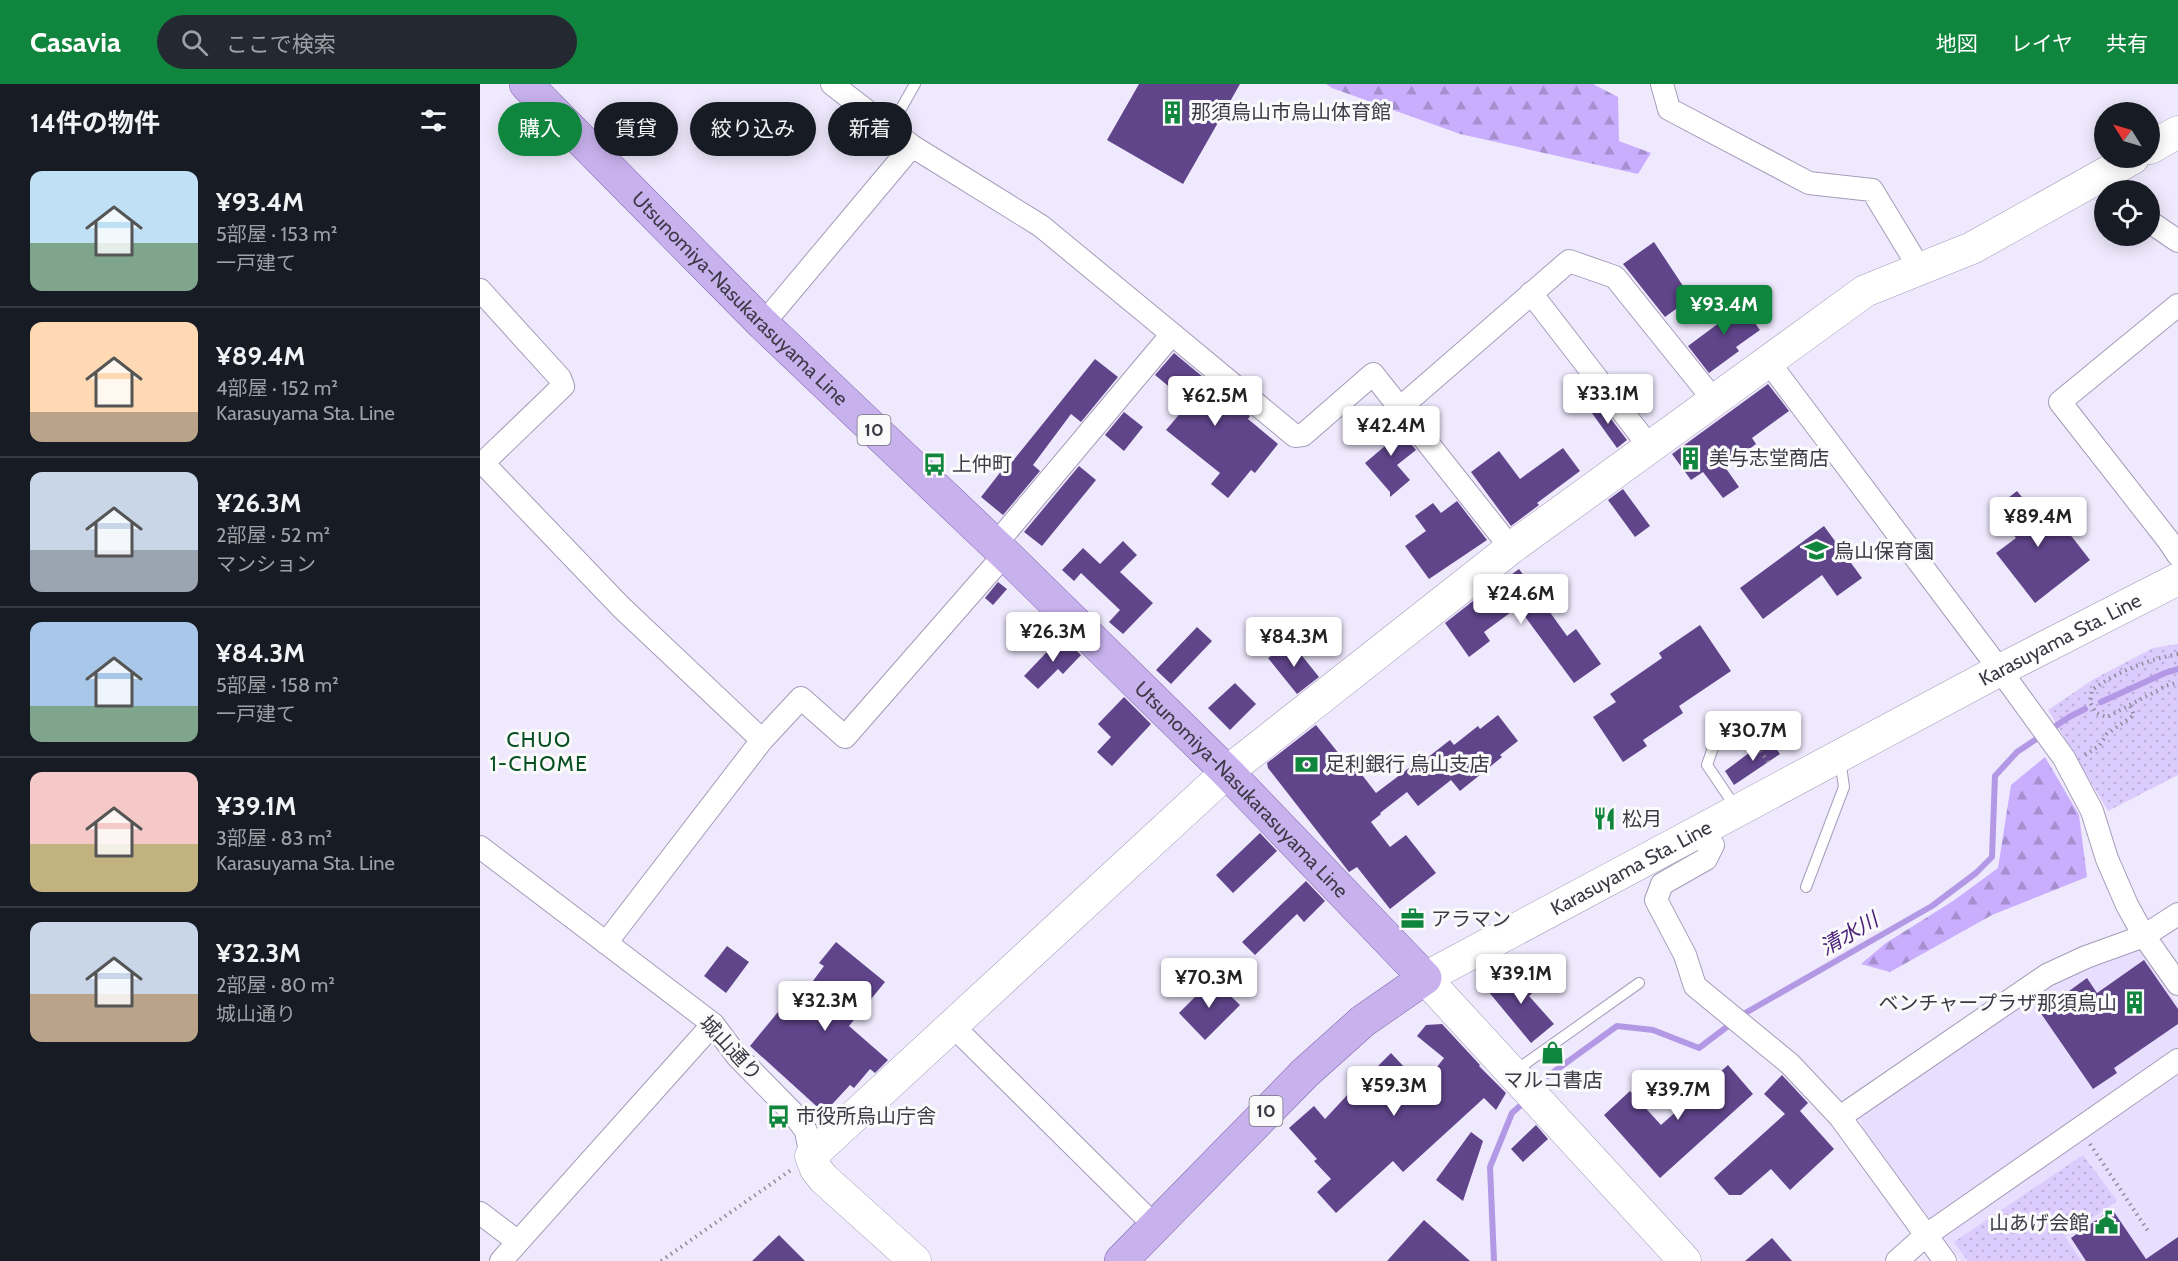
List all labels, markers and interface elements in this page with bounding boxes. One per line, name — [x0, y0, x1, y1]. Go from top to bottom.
search box — [157, 15, 577, 69]
text: Casavia — [30, 25, 121, 59]
icon: search — [178, 26, 211, 59]
text: ここで検索 — [226, 31, 336, 58]
text: 地図 — [1936, 31, 1978, 56]
text: レイヤ — [2011, 31, 2073, 56]
text: 共有 — [2106, 31, 2148, 56]
building icon: 那須烏山市烏山体育館 — [1160, 99, 1186, 125]
place label: 那須烏山市烏山体育館 — [1191, 100, 1391, 124]
chip: 購入 — [498, 102, 582, 156]
chip: 賃貸 — [594, 102, 678, 156]
chip: 絞り込み — [690, 102, 816, 156]
chip: 新着 — [828, 102, 912, 156]
north arrow — [2094, 102, 2160, 168]
map controls — [2094, 102, 2160, 246]
icon: filters — [417, 104, 450, 137]
text: 14件の物件 — [30, 107, 160, 139]
button: locate — [2094, 180, 2160, 246]
text: ¥93.4M — [216, 186, 304, 218]
street label: Utsunomiya-Nasukarasuyama Line — [627, 186, 853, 410]
icon: home — [78, 195, 150, 267]
text: 5部屋 · 153 m² — [216, 222, 337, 246]
text: 一戸建て — [216, 251, 296, 275]
pin: ¥93.4M — [1675, 285, 1773, 336]
text: ¥93.4M — [1690, 292, 1758, 316]
text: ¥89.4M — [216, 340, 305, 372]
icon: home — [78, 346, 150, 418]
pin: ¥33.1M — [1559, 374, 1657, 425]
text: 4部屋 · 152 m² — [216, 376, 338, 400]
pin: ¥62.5M — [1166, 376, 1264, 427]
text: ¥33.1M — [1577, 381, 1639, 405]
text: ¥62.5M — [1182, 383, 1248, 407]
text: Karasuyama Sta. Line — [216, 401, 395, 425]
pin: ¥42.4M — [1342, 406, 1440, 457]
text: ¥42.4M — [1357, 413, 1425, 437]
road number: 10 — [858, 415, 890, 445]
building icon: 美与志堂商店 — [1678, 445, 1704, 471]
place label: 美与志堂商店 — [1709, 446, 1829, 470]
bus stop icon: 上仲町 — [921, 451, 947, 477]
place label: 上仲町 — [952, 452, 1012, 476]
text: ¥26.3M — [216, 487, 302, 519]
icon: home — [78, 496, 150, 568]
pin: ¥89.4M — [1989, 497, 2087, 548]
text: ¥89.4M — [2004, 504, 2072, 528]
text: 2部屋 · 52 m² — [216, 523, 330, 547]
school or university icon: 烏山保育園 — [1803, 538, 1829, 564]
place label: 烏山保育園 — [1834, 539, 1934, 563]
text: マンション — [216, 552, 316, 576]
pin: ¥24.6M — [1472, 574, 1570, 625]
text: ¥24.6M — [1487, 581, 1555, 605]
street label: Karasuyama Sta. Line — [1975, 588, 2145, 691]
pin: ¥26.3M — [1004, 612, 1102, 663]
pin: ¥84.3M — [1245, 617, 1343, 668]
text: ¥26.3M — [1020, 619, 1086, 643]
text: ¥84.3M — [1260, 624, 1328, 648]
text: ¥84.3M — [216, 637, 305, 669]
icon: home — [78, 646, 150, 718]
text: 5部屋 · 158 m² — [216, 673, 339, 697]
street label: Utsunomiya-Nasukarasuyama Line — [1130, 676, 1353, 903]
text: 一戸建て — [216, 702, 296, 726]
pin: ¥30.7M — [1704, 711, 1802, 762]
text: ¥30.7M — [1719, 718, 1787, 742]
district label: CHUO 1-CHOME — [490, 727, 588, 776]
bank icon: 足利銀行 烏山支店 — [1294, 751, 1320, 777]
place label: 足利銀行 烏山支店 — [1325, 752, 1490, 776]
text: ¥39.1M — [216, 790, 296, 822]
icon: home — [78, 796, 150, 868]
restaurant icon: 松月 — [1591, 806, 1617, 832]
place label: 松月 — [1622, 807, 1662, 831]
street label: Karasuyama Sta. Line — [1546, 815, 1716, 920]
text: 3部屋 · 83 m² — [216, 826, 332, 850]
text: Karasuyama Sta. Line — [216, 851, 395, 875]
office icon: アラマン — [1400, 906, 1426, 932]
water label: 清水川 — [1815, 906, 1884, 960]
place label: アラマン — [1431, 907, 1511, 931]
text: ¥32.3M — [216, 937, 301, 969]
icon: home — [78, 946, 150, 1018]
pin: ¥39.1M — [1472, 954, 1570, 1005]
pin: ¥70.3M — [1160, 958, 1258, 1009]
text: ¥39.1M — [1490, 961, 1552, 985]
text: ¥70.3M — [1175, 965, 1243, 989]
text: 2部屋 · 80 m² — [216, 973, 335, 997]
pin: ¥32.3M — [776, 981, 874, 1032]
text: ¥32.3M — [792, 988, 858, 1012]
building icon: ベンチャープラザ那須烏山 — [2122, 990, 2148, 1016]
place label: ベンチャープラザ那須烏山 — [1878, 991, 2117, 1015]
text: 城山通り — [216, 1002, 296, 1026]
street label: 城山通り — [695, 1011, 767, 1085]
shop icon: マルコ書店 — [1540, 1040, 1566, 1066]
pin: ¥59.3M — [1345, 1066, 1443, 1117]
place label: マルコ書店 — [1503, 1068, 1603, 1092]
pin: ¥39.7M — [1629, 1070, 1727, 1121]
text: ¥59.3M — [1361, 1073, 1427, 1097]
text: ¥39.7M — [1646, 1077, 1710, 1101]
road number: 10 — [1250, 1096, 1282, 1126]
bus stop icon: 市役所烏山庁舎 — [765, 1103, 791, 1129]
place label: 市役所烏山庁舎 — [796, 1104, 936, 1128]
public building icon: 山あげ会館 — [2094, 1210, 2120, 1236]
place label: 山あげ会館 — [1989, 1211, 2089, 1235]

